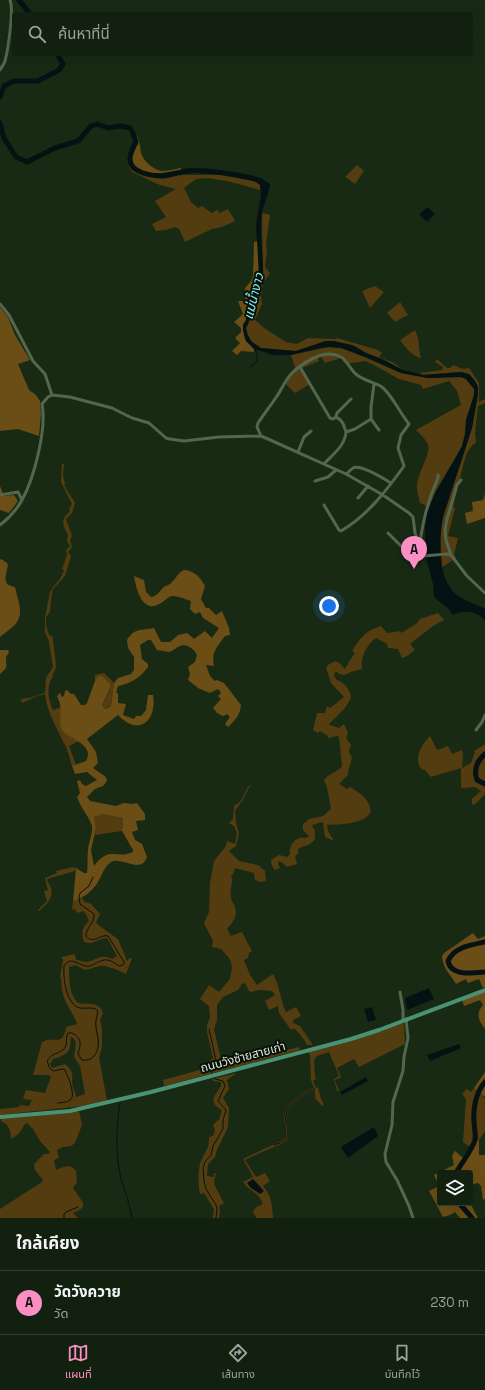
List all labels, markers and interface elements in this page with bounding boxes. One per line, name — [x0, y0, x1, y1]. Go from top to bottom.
search box — [12, 12, 473, 56]
icon: search — [26, 23, 48, 45]
text: ค้นหาที่นี่ — [58, 24, 110, 43]
water label: แม่น้ำงาว — [239, 270, 268, 321]
pin: A — [401, 536, 427, 569]
your location — [319, 596, 339, 616]
street label: ถนนวังซ้ายสายเก่า — [199, 1038, 287, 1076]
map controls — [437, 1170, 473, 1206]
button: layers — [437, 1170, 473, 1206]
text: ใกล้เคียง — [16, 1232, 79, 1254]
text: วัดวังควาย — [54, 1282, 121, 1301]
text: A — [25, 1294, 33, 1311]
text: 230 m — [431, 1294, 469, 1311]
text: วัด — [54, 1305, 68, 1322]
tab: แผนที่ — [65, 1342, 92, 1383]
tab: เส้นทาง — [222, 1342, 255, 1383]
tab: บันทึกไว้ — [385, 1342, 420, 1383]

